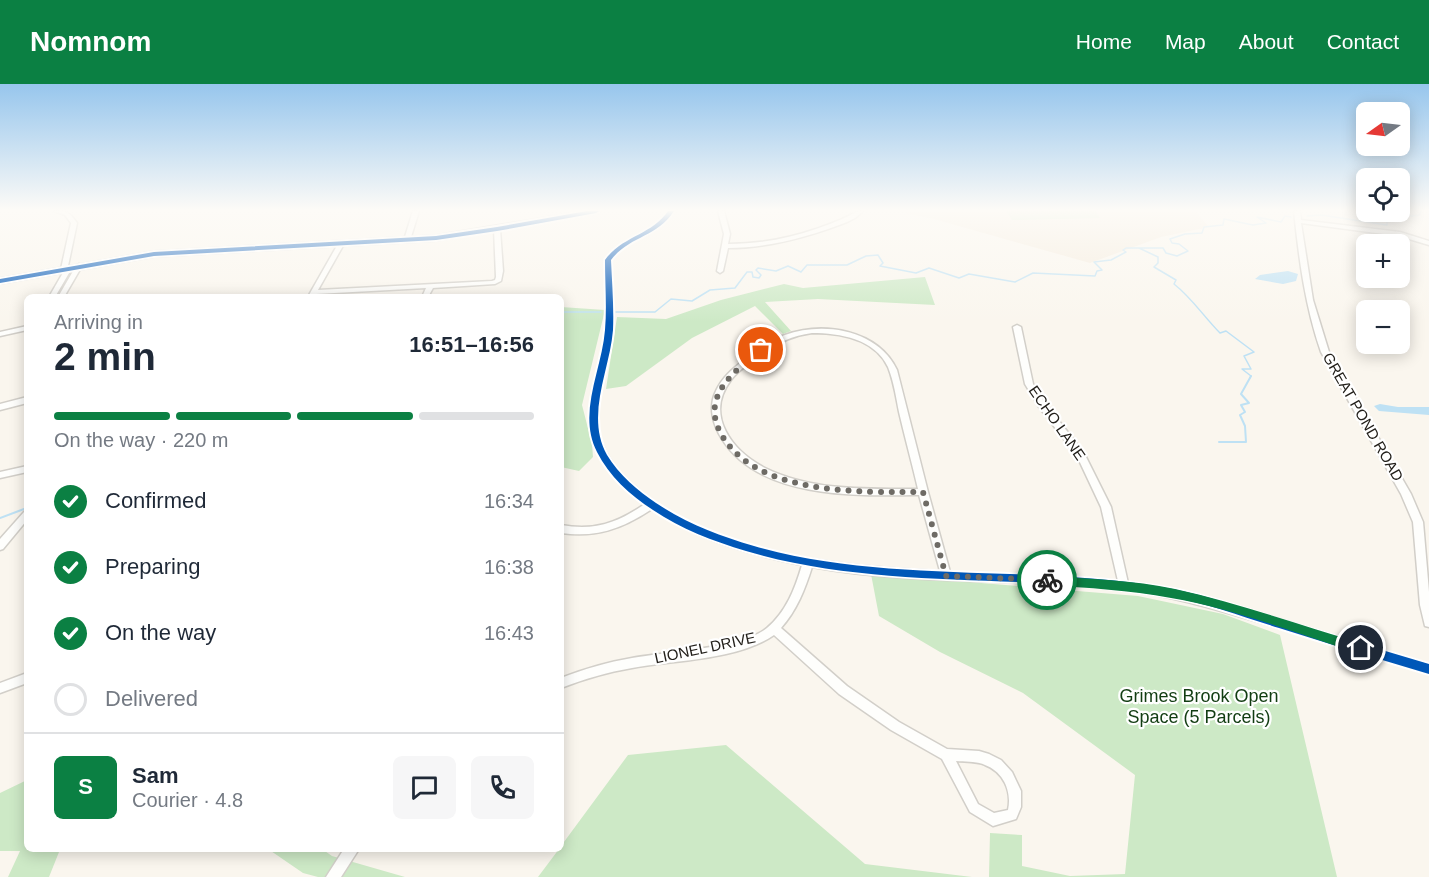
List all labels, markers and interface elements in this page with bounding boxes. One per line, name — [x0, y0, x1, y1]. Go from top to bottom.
text: Nomnom — [30, 26, 151, 57]
text: Home — [1076, 30, 1132, 53]
text: Map — [1165, 30, 1206, 53]
text: About — [1239, 30, 1294, 53]
text: Contact — [1327, 30, 1399, 53]
north arrow — [1356, 102, 1410, 156]
map controls — [1356, 102, 1410, 354]
button: locate — [1356, 168, 1410, 222]
button: + — [1356, 234, 1410, 288]
button: − — [1356, 300, 1410, 354]
text: Arriving in — [54, 311, 143, 333]
pin — [735, 324, 786, 375]
text: 16:51–16:56 — [409, 332, 534, 357]
icon: bag — [744, 333, 777, 366]
text: 2 min — [54, 335, 156, 378]
street label: GREAT POND ROAD — [1320, 350, 1407, 484]
street label: ECHO LANE — [1026, 382, 1089, 463]
text: On the way · 220 m — [54, 429, 229, 451]
icon: check — [54, 485, 87, 518]
text: Confirmed — [105, 488, 206, 513]
text: 16:34 — [484, 490, 534, 512]
courier — [1017, 550, 1077, 610]
icon: check — [54, 551, 87, 584]
text: Preparing — [105, 554, 200, 579]
text: 16:38 — [484, 556, 534, 578]
icon: bike — [1031, 564, 1064, 597]
icon: check — [54, 617, 87, 650]
text: On the way — [105, 620, 216, 645]
text: 16:43 — [484, 622, 534, 644]
pin — [1335, 622, 1386, 673]
street label: LIONEL DRIVE — [653, 629, 757, 667]
icon: home — [1344, 631, 1377, 664]
text: Delivered — [105, 686, 198, 711]
park label: Grimes Brook Open Space (5 Parcels) — [1119, 686, 1279, 727]
button: chat — [393, 756, 456, 819]
button: phone — [471, 756, 534, 819]
text: Sam — [132, 763, 178, 788]
text: S — [78, 774, 93, 799]
text: Courier · 4.8 — [132, 789, 243, 811]

